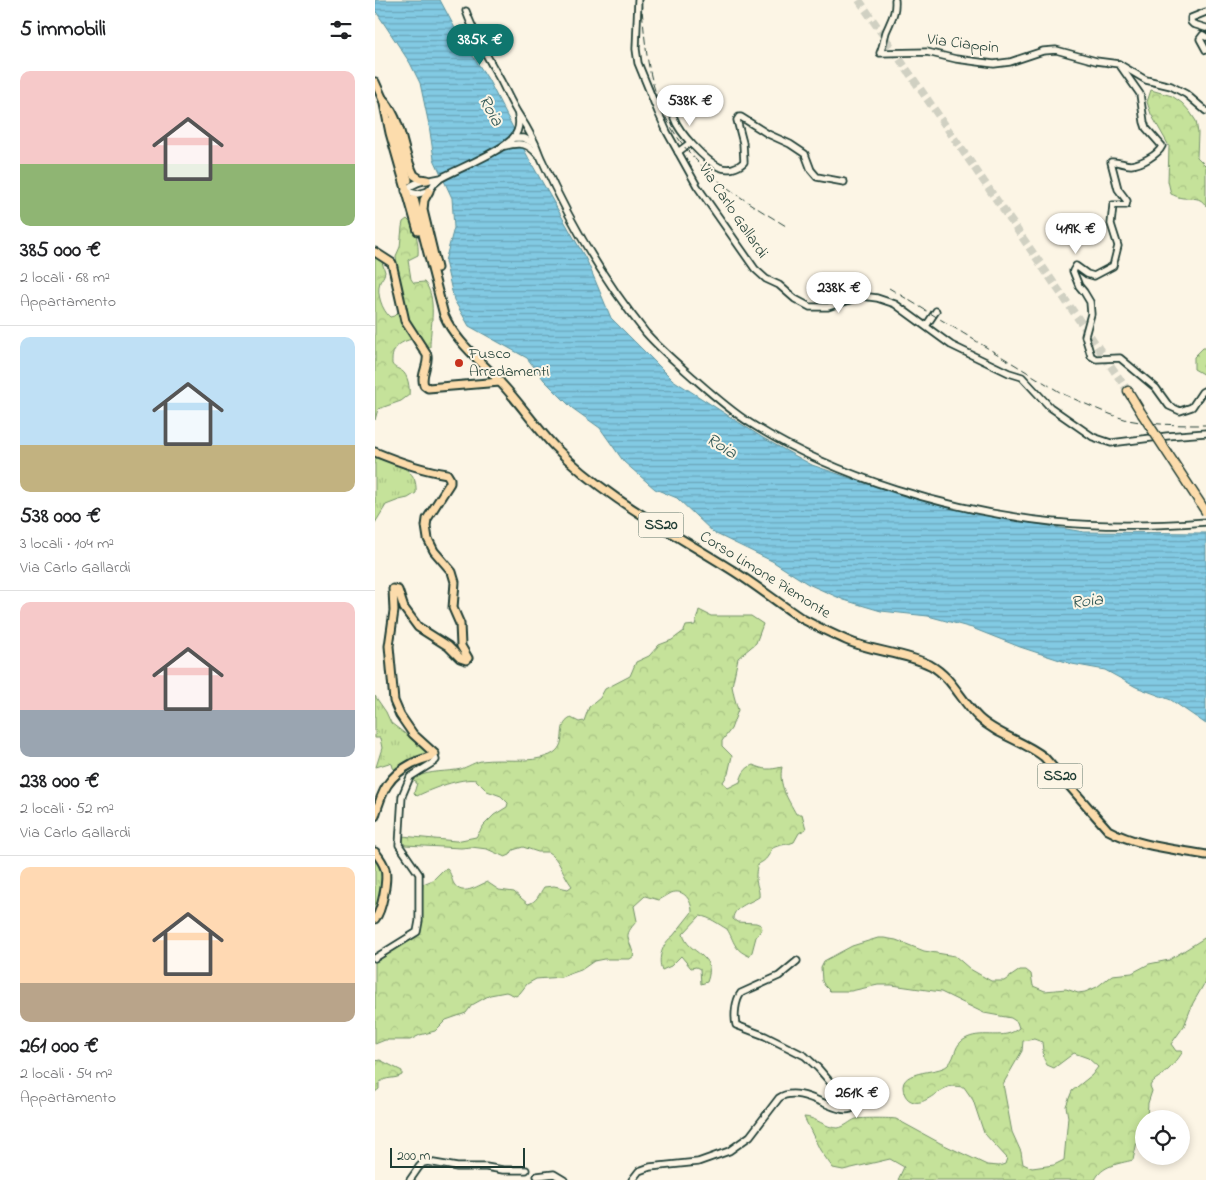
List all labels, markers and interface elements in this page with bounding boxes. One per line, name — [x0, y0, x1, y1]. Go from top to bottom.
text: 5 immobili — [20, 15, 106, 45]
icon: filters — [327, 16, 355, 44]
pin: 385K € — [439, 23, 521, 66]
text: 385K € — [458, 28, 502, 52]
street label: Via Ciappin — [925, 28, 1000, 60]
pin: 538K € — [649, 84, 731, 127]
text: 538K € — [668, 89, 712, 113]
water label: Roia — [471, 91, 509, 132]
icon: home — [143, 104, 233, 194]
street label: Via Carlo Gallardi — [692, 158, 774, 264]
pin: 419K € — [1035, 212, 1117, 255]
text: 419K € — [1056, 217, 1096, 241]
text: 385 000 € — [20, 236, 101, 266]
text: 2 locali · 68 m² — [20, 266, 110, 290]
pin: 238K € — [798, 272, 880, 314]
text: 238K € — [817, 276, 861, 300]
text: Appartamento — [20, 290, 116, 314]
place label: Fusco Arredamenti — [468, 342, 549, 384]
marker: Fusco Arredamenti — [453, 357, 465, 369]
icon: home — [143, 369, 233, 459]
water label: Roia — [700, 427, 742, 467]
text: 538 000 € — [20, 502, 101, 532]
road number: SS20 — [639, 512, 683, 538]
street label: Corso Limone Piemonte — [695, 525, 836, 626]
text: 3 locali · 104 m² — [20, 532, 114, 556]
text: Via Carlo Gallardi — [20, 556, 131, 580]
water label: Roia — [1069, 587, 1105, 617]
icon: home — [143, 634, 233, 724]
road number: SS20 — [1037, 764, 1083, 788]
text: 238 000 € — [20, 767, 99, 797]
text: 2 locali · 52 m² — [20, 797, 114, 821]
text: Via Carlo Gallardi — [20, 821, 131, 845]
icon: home — [143, 899, 233, 989]
text: 261 000 € — [20, 1032, 99, 1062]
text: 2 locali · 54 m² — [20, 1062, 113, 1086]
pin: 261K € — [816, 1076, 898, 1119]
text: 261K € — [836, 1081, 879, 1105]
text: Appartamento — [20, 1086, 116, 1110]
map controls — [1135, 1110, 1190, 1165]
button: locate — [1135, 1110, 1190, 1165]
scale bar — [390, 1145, 525, 1168]
text: 200 m — [397, 1146, 430, 1167]

